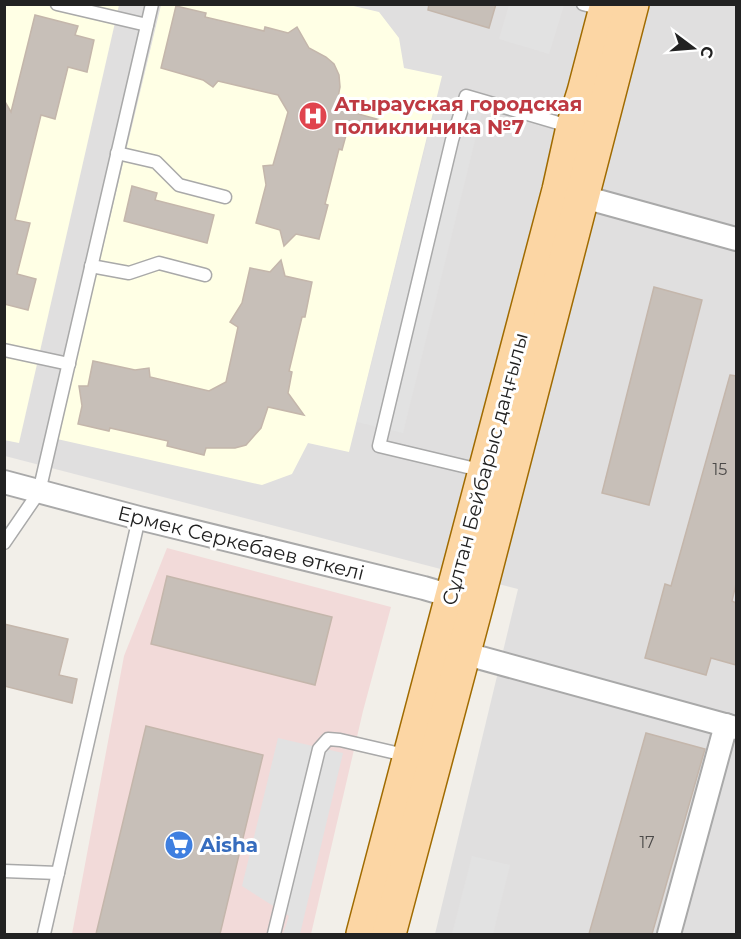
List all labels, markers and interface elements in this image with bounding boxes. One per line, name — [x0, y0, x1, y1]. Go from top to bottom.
north arrow — [663, 18, 723, 78]
text: С — [696, 44, 718, 61]
place label: Атырауская городская поликлиника №7 — [334, 92, 582, 139]
hospital icon: Атырауская городская поликлиника №7 — [297, 100, 329, 132]
street label: Сұлтан Бейбарыс даңғылы — [437, 330, 533, 608]
house number: 15 — [713, 460, 727, 479]
street label: Ермек Серкебаев өткелі — [115, 501, 367, 585]
supermarket icon: Aisha — [163, 829, 195, 861]
place label: Aisha — [199, 833, 258, 857]
house number: 17 — [639, 833, 655, 852]

